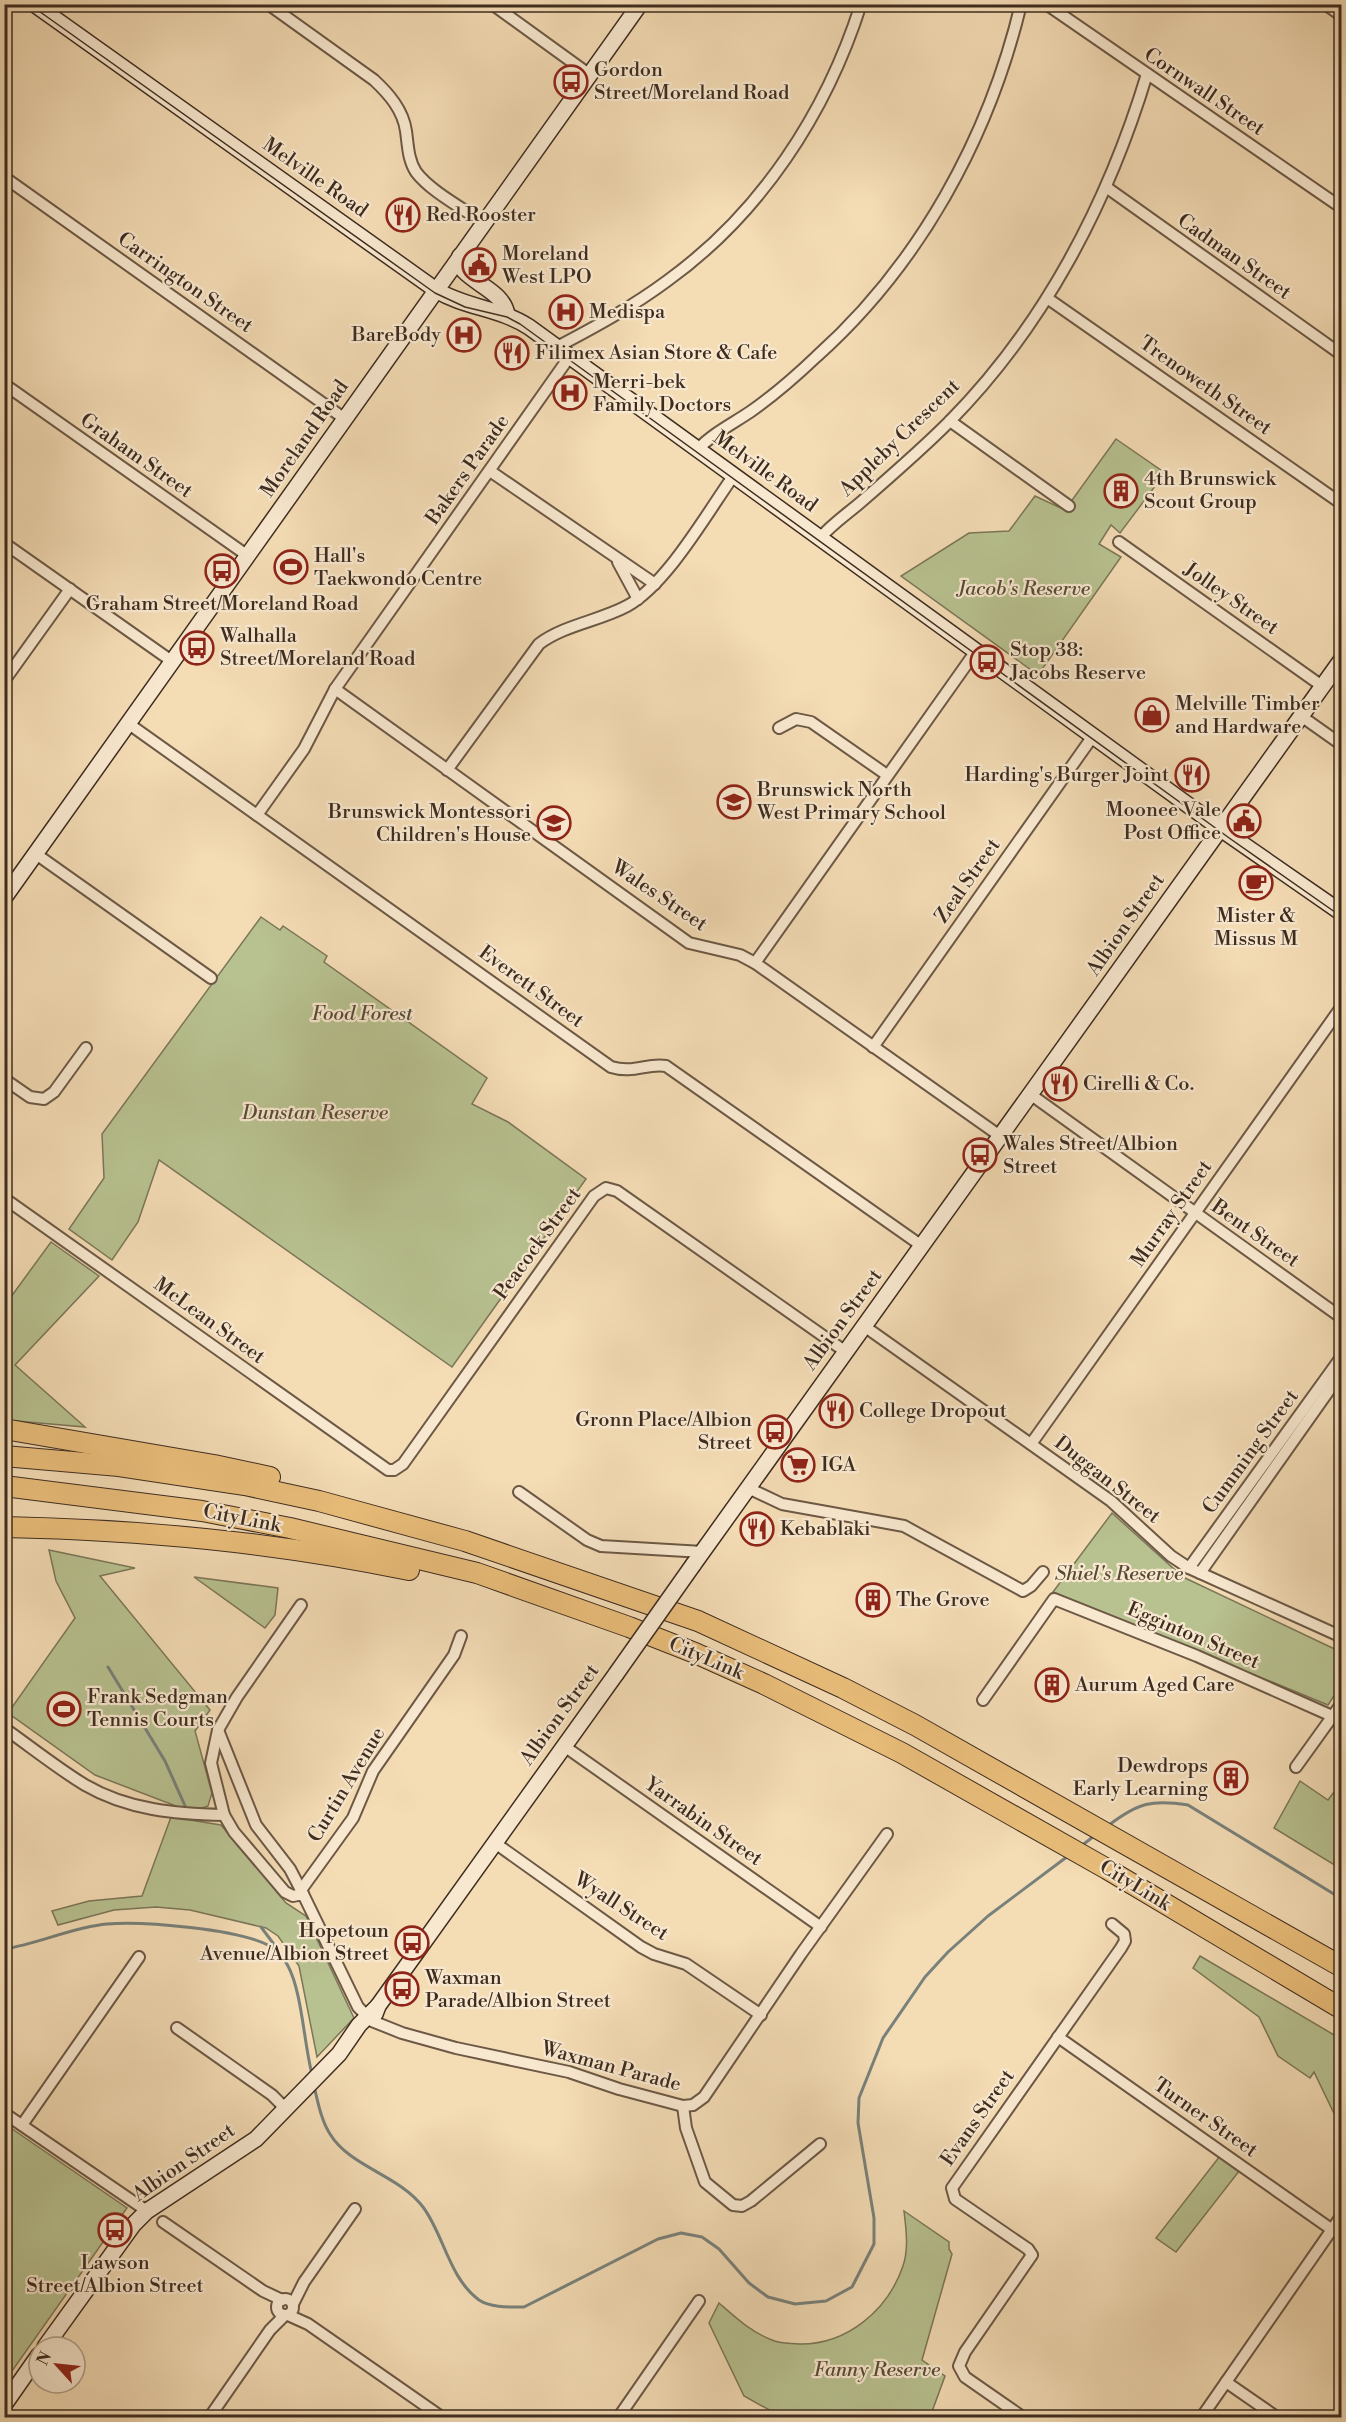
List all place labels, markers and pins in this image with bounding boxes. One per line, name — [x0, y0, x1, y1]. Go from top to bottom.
place label: Gordon Street/Moreland Road — [594, 58, 790, 106]
bus stop icon: Gordon Street/Moreland Road — [553, 64, 589, 100]
restaurant icon: Red Rooster — [385, 197, 421, 233]
place label: Red Rooster — [426, 203, 536, 228]
place label: Moreland West LPO — [501, 242, 592, 290]
public building icon: Moreland West LPO — [461, 247, 497, 283]
hospital icon: Medispa — [548, 294, 584, 330]
place label: Medispa — [589, 300, 666, 325]
hospital icon: BareBody — [446, 317, 482, 353]
place label: BareBody — [351, 323, 441, 348]
restaurant icon: Filimex Asian Store & Cafe — [494, 335, 530, 371]
place label: Filimex Asian Store & Cafe — [535, 341, 777, 366]
place label: Merri-bek Family Doctors — [593, 370, 731, 418]
hospital icon: Merri-bek Family Doctors — [552, 375, 588, 411]
place label: 4th Brunswick Scout Group — [1144, 467, 1277, 515]
building icon: 4th Brunswick Scout Group — [1103, 473, 1139, 509]
place label: Hall's Taekwondo Centre — [314, 544, 482, 592]
sports icon: Hall's Taekwondo Centre — [273, 549, 309, 585]
bus stop icon: Graham Street/Moreland Road — [204, 553, 240, 589]
place label: Graham Street/Moreland Road — [86, 592, 359, 617]
place label: Walhalla Street/Moreland Road — [219, 624, 416, 672]
bus stop icon: Walhalla Street/Moreland Road — [179, 630, 215, 666]
place label: Stop 38: Jacobs Reserve — [1009, 638, 1146, 686]
bus stop icon: Stop 38: Jacobs Reserve — [969, 644, 1005, 680]
place label: Melville Timber and Hardware — [1175, 692, 1320, 740]
shop icon: Melville Timber and Hardware — [1134, 697, 1170, 733]
restaurant icon: Harding's Burger Joint — [1174, 757, 1210, 793]
place label: Harding's Burger Joint — [964, 763, 1169, 788]
place label: Brunswick North West Primary School — [756, 778, 946, 826]
school or university icon: Brunswick North West Primary School — [716, 784, 752, 820]
place label: Moonee Vale Post Office — [1106, 798, 1221, 846]
place label: Brunswick Montessori Children's House — [327, 800, 531, 848]
public building icon: Moonee Vale Post Office — [1226, 803, 1262, 839]
school or university icon: Brunswick Montessori Children's House — [536, 805, 572, 841]
cafe icon: Mister & Missus M — [1238, 865, 1274, 901]
place label: Mister & Missus M — [1214, 904, 1298, 952]
restaurant icon: Cirelli & Co. — [1042, 1066, 1078, 1102]
place label: Cirelli & Co. — [1083, 1072, 1194, 1097]
place label: Wales Street/Albion Street — [1002, 1132, 1178, 1180]
bus stop icon: Wales Street/Albion Street — [962, 1137, 998, 1173]
restaurant icon: College Dropout — [818, 1393, 854, 1429]
place label: College Dropout — [859, 1399, 1007, 1424]
place label: Gronn Place/Albion Street — [575, 1408, 752, 1456]
bus stop icon: Gronn Place/Albion Street — [757, 1414, 793, 1450]
supermarket icon: IGA — [780, 1447, 816, 1483]
place label: IGA — [821, 1453, 858, 1478]
restaurant icon: Kebablaki — [739, 1511, 775, 1547]
place label: Kebablaki — [780, 1517, 871, 1542]
building icon: The Grove — [855, 1582, 891, 1618]
place label: The Grove — [896, 1588, 990, 1613]
building icon: Aurum Aged Care — [1034, 1667, 1070, 1703]
place label: Aurum Aged Care — [1074, 1673, 1235, 1698]
place label: Frank Sedgman Tennis Courts — [87, 1685, 228, 1733]
sports icon: Frank Sedgman Tennis Courts — [46, 1691, 82, 1727]
place label: Dewdrops Early Learning — [1073, 1754, 1209, 1802]
building icon: Dewdrops Early Learning — [1213, 1760, 1249, 1796]
place label: Hopetoun Avenue/Albion Street — [199, 1919, 389, 1967]
bus stop icon: Hopetoun Avenue/Albion Street — [394, 1925, 430, 1961]
place label: Waxman Parade/Albion Street — [424, 1966, 611, 2014]
bus stop icon: Waxman Parade/Albion Street — [384, 1971, 420, 2007]
bus stop icon: Lawson Street/Albion Street — [97, 2212, 133, 2248]
place label: Lawson Street/Albion Street — [26, 2251, 204, 2299]

